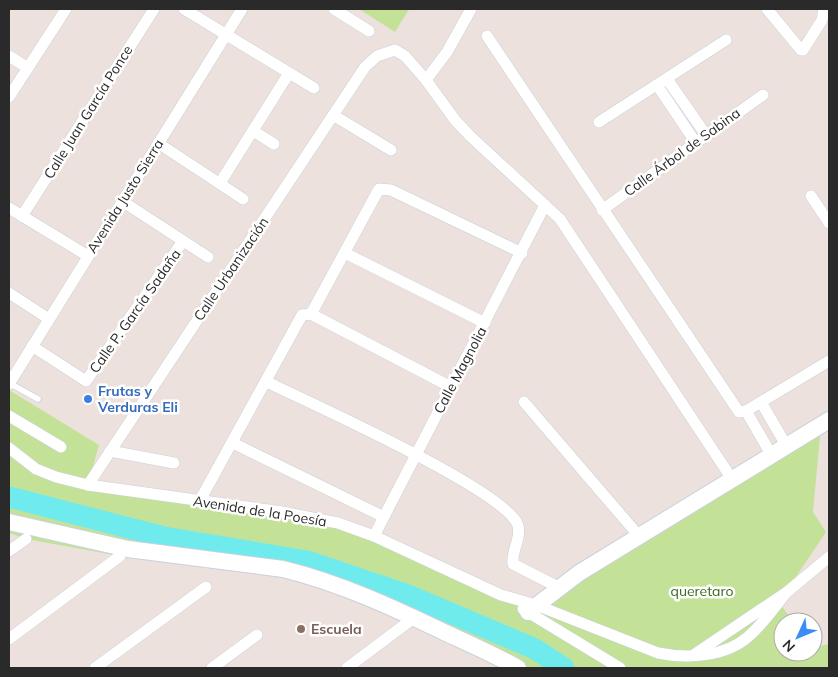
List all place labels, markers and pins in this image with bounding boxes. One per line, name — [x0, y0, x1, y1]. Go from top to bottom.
place label: Frutas y Verduras Eli — [97, 382, 178, 416]
marker: Frutas y Verduras Eli — [82, 393, 94, 405]
place label: Escuela — [311, 620, 362, 638]
marker: Escuela — [295, 623, 307, 635]

